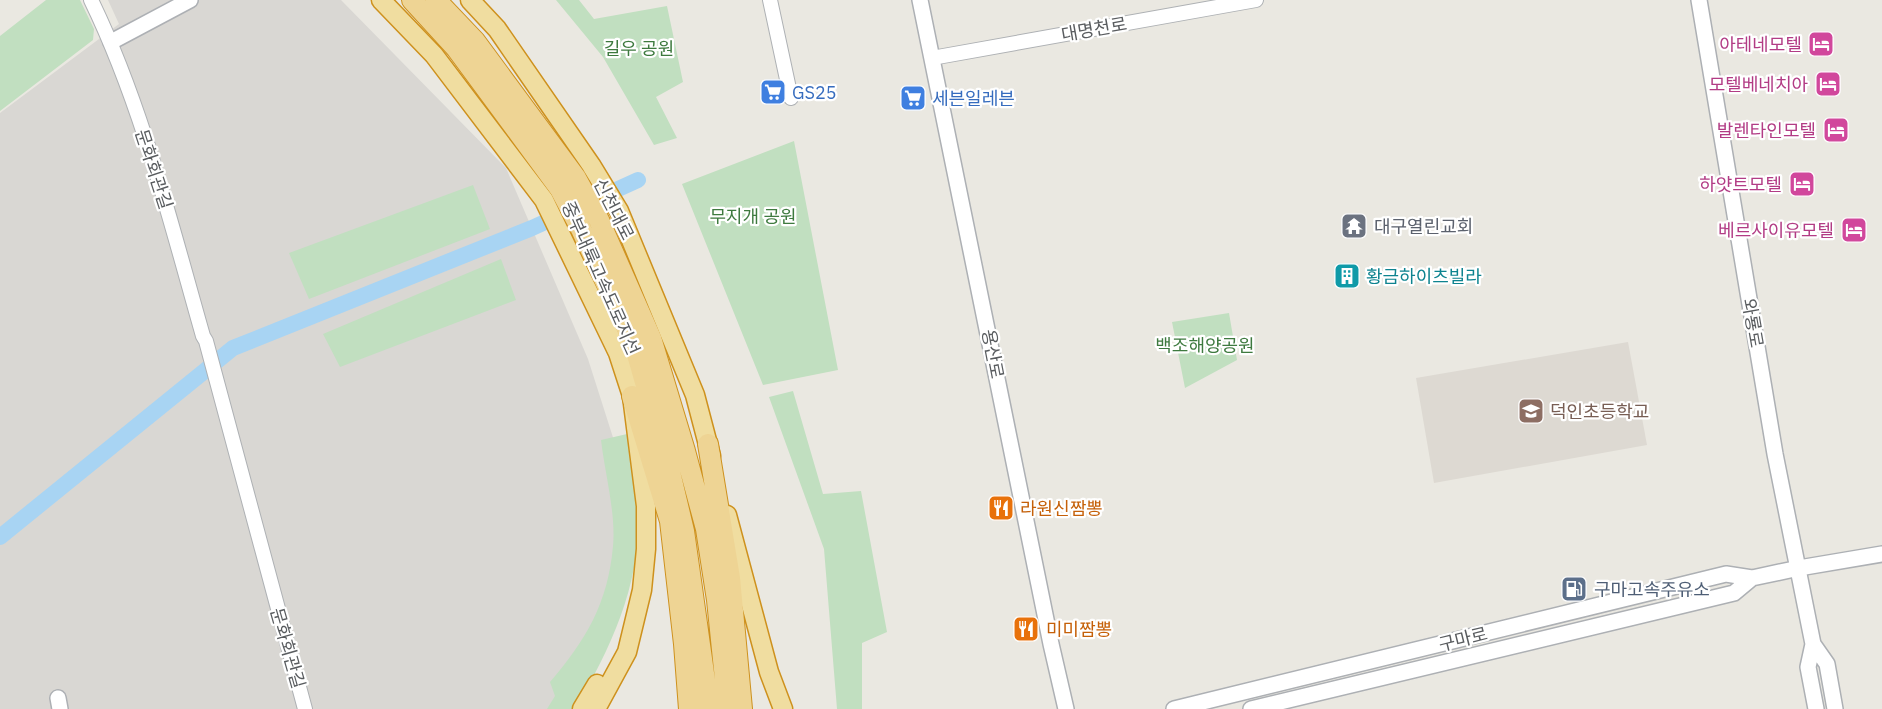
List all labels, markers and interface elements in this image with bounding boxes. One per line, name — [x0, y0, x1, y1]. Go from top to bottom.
street label: 대명천로 — [1059, 12, 1129, 46]
hotel icon: 아테네모텔 — [1806, 29, 1836, 59]
place label: 아테네모텔 — [1719, 33, 1802, 56]
park label: 길우 공원 — [604, 37, 674, 60]
hotel icon: 모텔베네치아 — [1813, 69, 1843, 99]
place label: 모텔베네치아 — [1709, 73, 1808, 96]
supermarket icon: GS25 — [758, 77, 788, 107]
place label: GS25 — [792, 81, 837, 104]
supermarket icon: 세븐일레븐 — [898, 83, 928, 113]
place label: 세븐일레븐 — [932, 87, 1015, 110]
hotel icon: 발렌타인모텔 — [1821, 115, 1851, 145]
place label: 발렌타인모텔 — [1717, 119, 1816, 142]
street label: 문화회관길 — [130, 126, 178, 212]
hotel icon: 하얏트모텔 — [1787, 169, 1817, 199]
place label: 하얏트모텔 — [1699, 173, 1782, 196]
street label: 신천대로 — [589, 174, 639, 244]
street label: 중부내륙고속도로지선 — [557, 198, 645, 358]
park label: 무지개 공원 — [709, 205, 797, 228]
temple icon: 대구열린교회 — [1339, 211, 1369, 241]
place label: 대구열린교회 — [1374, 215, 1473, 238]
hotel icon: 베르사이유모텔 — [1839, 215, 1869, 245]
place label: 베르사이유모텔 — [1718, 219, 1834, 242]
building icon: 황금하이츠빌라 — [1332, 261, 1362, 291]
place label: 황금하이츠빌라 — [1366, 265, 1482, 288]
street label: 와룡로 — [1737, 297, 1769, 349]
street label: 용산로 — [977, 327, 1009, 381]
park label: 백조해양공원 — [1155, 334, 1255, 357]
school or university icon: 덕인초등학교 — [1516, 396, 1546, 426]
place label: 덕인초등학교 — [1550, 400, 1649, 423]
restaurant icon: 라원신짬뽕 — [986, 493, 1016, 523]
place label: 라원신짬뽕 — [1020, 497, 1103, 520]
fuel station icon: 구마고속주유소 — [1559, 574, 1589, 604]
place label: 구마고속주유소 — [1594, 578, 1710, 601]
street label: 문화회관길 — [266, 605, 310, 691]
restaurant icon: 미미짬뽕 — [1011, 614, 1041, 644]
place label: 미미짬뽕 — [1046, 618, 1112, 641]
street label: 구마로 — [1436, 622, 1490, 656]

